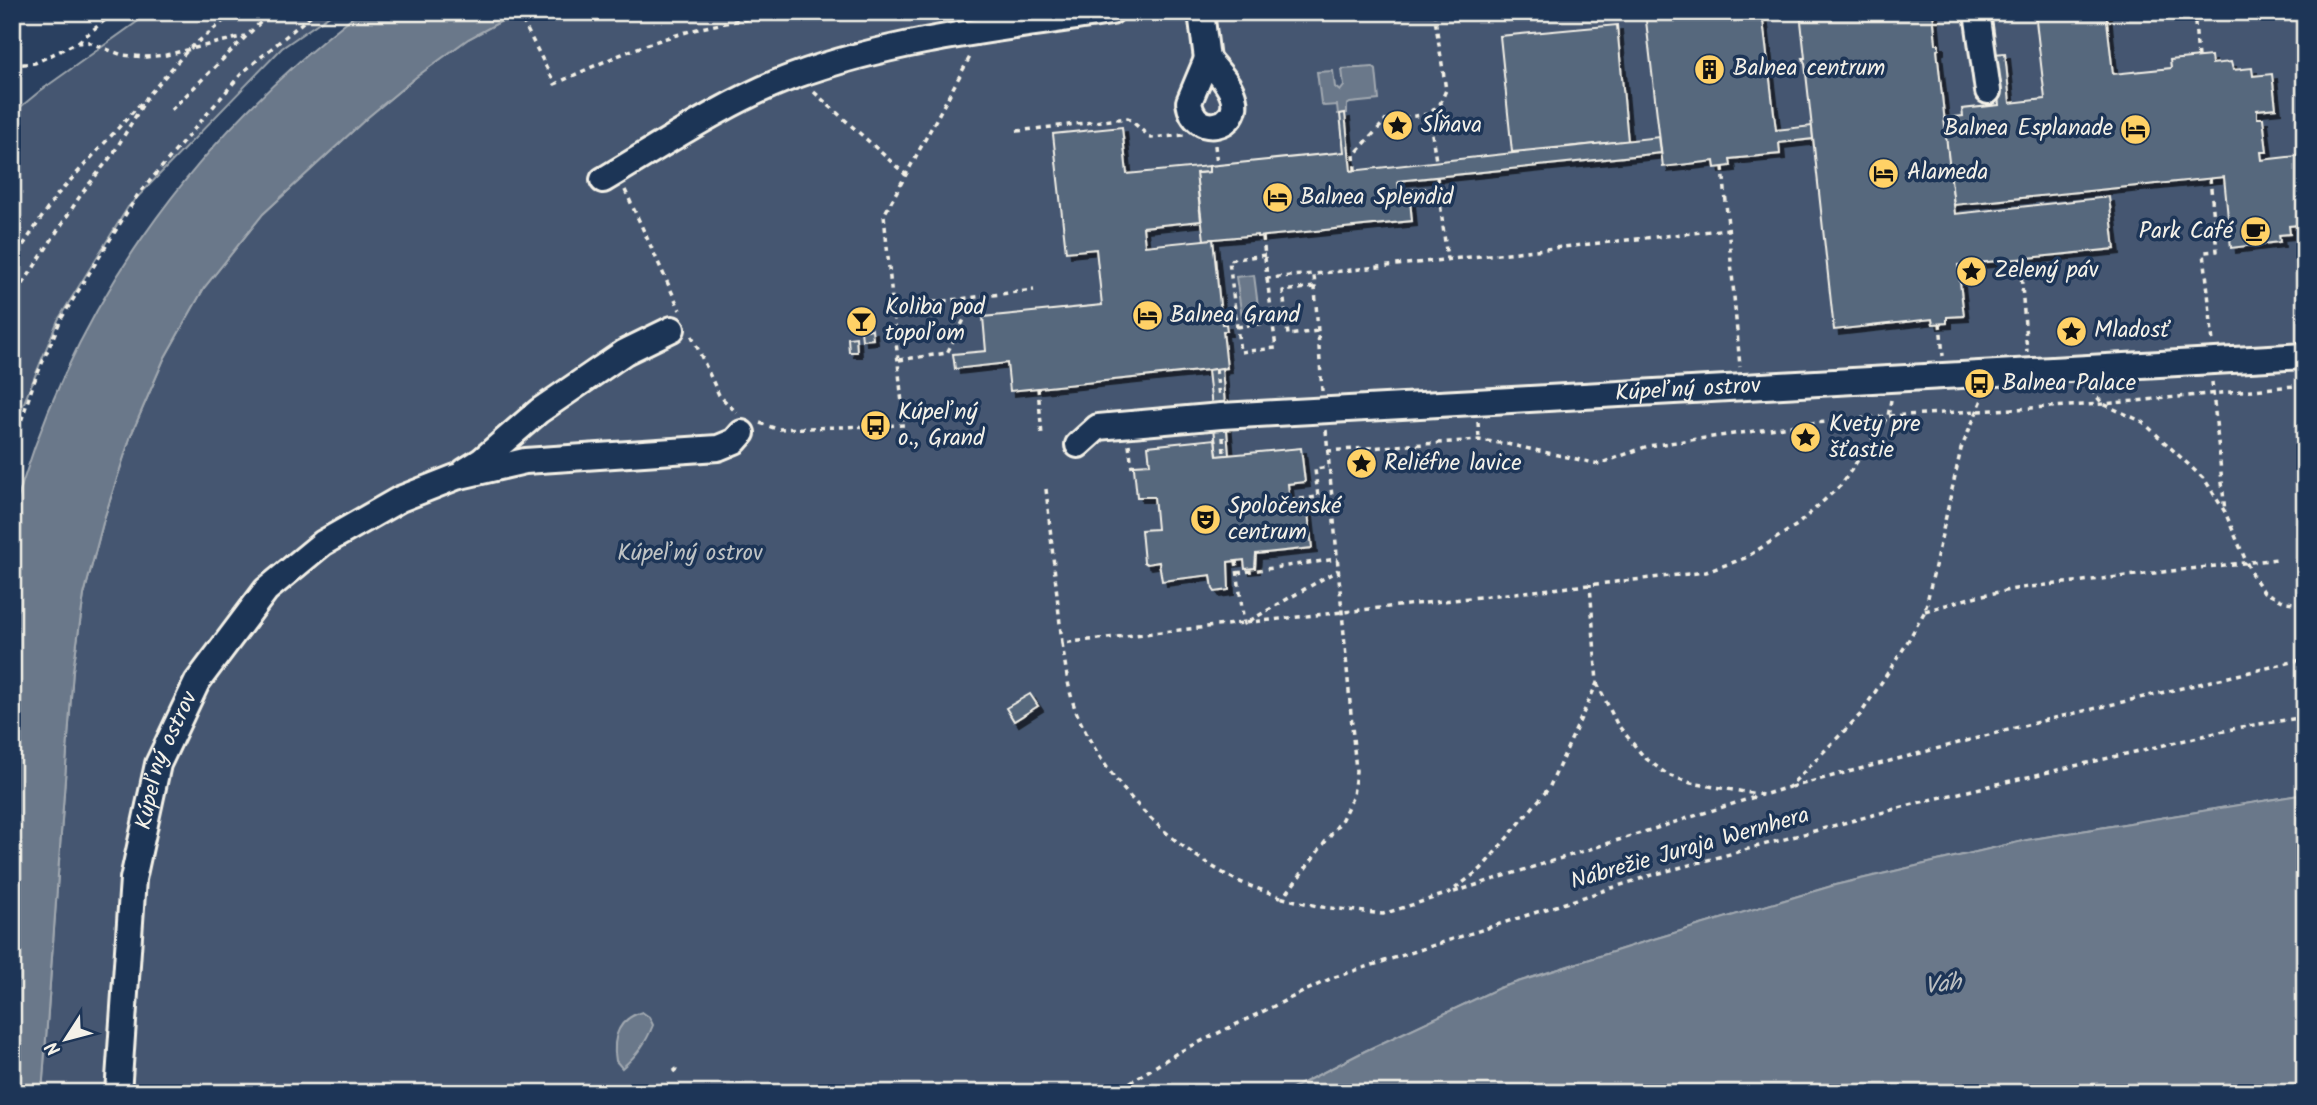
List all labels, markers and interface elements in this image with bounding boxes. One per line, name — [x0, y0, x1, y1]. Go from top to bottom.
place label: Balnea centrum — [1733, 51, 1885, 87]
building icon: Balnea centrum — [1693, 52, 1727, 86]
place label: Sĺňava — [1421, 108, 1482, 144]
place icon: Sĺňava — [1381, 109, 1415, 143]
place label: Balnea Esplanade — [1944, 111, 2113, 147]
hotel icon: Balnea Esplanade — [2119, 112, 2153, 146]
place label: Alameda — [1907, 155, 1988, 191]
hotel icon: Alameda — [1867, 156, 1901, 190]
place label: Balnea Splendid — [1300, 180, 1454, 216]
hotel icon: Balnea Splendid — [1260, 181, 1294, 215]
place label: Park Café — [2139, 214, 2234, 250]
cafe icon: Park Café — [2239, 215, 2273, 249]
place label: Zelený páv — [1994, 253, 2099, 289]
place icon: Zelený páv — [1954, 254, 1988, 288]
place label: Koliba pod topoľom — [885, 290, 986, 352]
place label: Balnea Grand — [1170, 298, 1300, 334]
hotel icon: Balnea Grand — [1130, 299, 1164, 333]
bar icon: Koliba pod topoľom — [845, 304, 879, 338]
place label: Mladosť — [2094, 313, 2171, 349]
place icon: Mladosť — [2054, 314, 2088, 348]
place label: Balnea Palace — [2002, 366, 2136, 402]
bus stop icon: Balnea Palace — [1962, 367, 1996, 401]
street label: Kúpeľný ostrov — [1614, 368, 1762, 412]
place label: Kúpeľný o., Grand — [898, 395, 985, 457]
place label: Kvety pre šťastie — [1829, 407, 1921, 469]
bus stop icon: Kúpeľný o., Grand — [858, 409, 892, 443]
place icon: Kvety pre šťastie — [1789, 421, 1823, 455]
place label: Reliéfne lavice — [1384, 446, 1522, 482]
place icon: Reliéfne lavice — [1344, 447, 1378, 481]
place label: Spoločenské centrum — [1228, 489, 1342, 551]
theatre icon: Spoločenské centrum — [1188, 503, 1222, 537]
park label: Kúpeľný ostrov — [617, 536, 763, 572]
street label: Kúpeľný ostrov — [126, 685, 208, 833]
street label: Nábrežie Juraja Wernhera — [1566, 798, 1814, 900]
water label: Váh — [1922, 963, 1966, 1007]
north arrow — [32, 1004, 102, 1074]
text: N — [38, 1034, 70, 1061]

